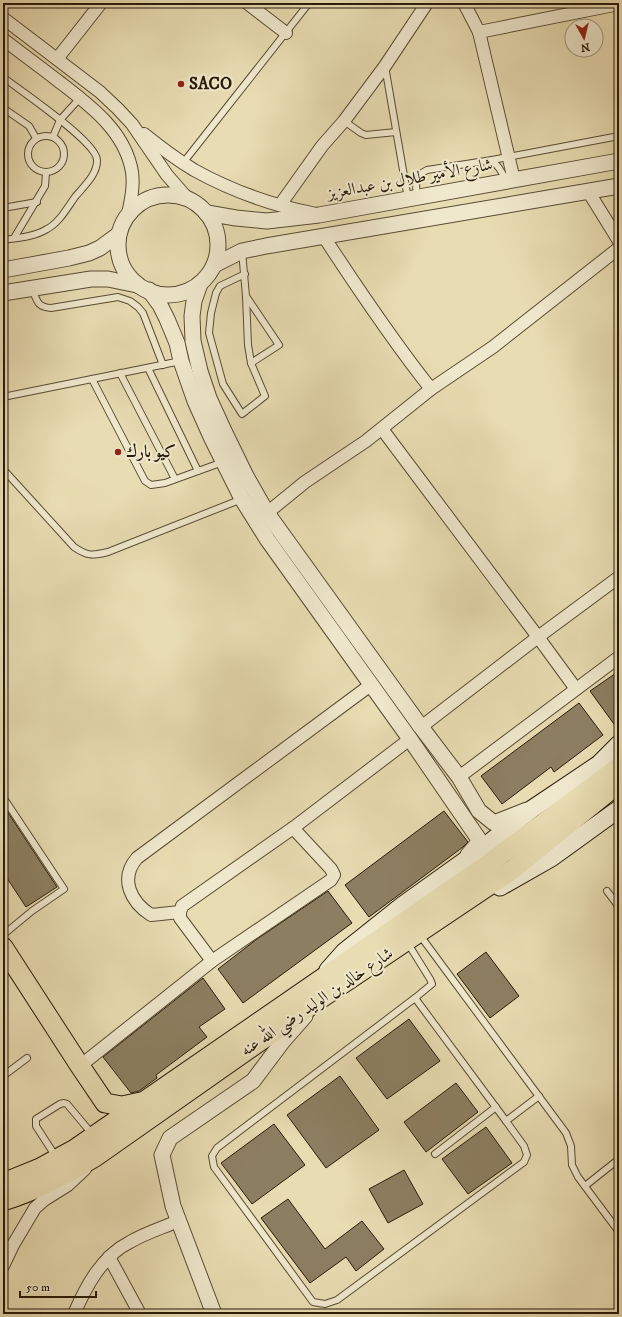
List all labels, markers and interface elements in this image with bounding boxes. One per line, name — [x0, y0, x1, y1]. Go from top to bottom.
north arrow — [564, 18, 604, 58]
text: N — [580, 39, 591, 54]
place label: SACO — [189, 73, 232, 95]
marker: SACO — [176, 79, 186, 89]
street label: شارع الأمير طلال بن عبدالعزيز — [323, 153, 495, 207]
place label: كيو بارك — [126, 441, 176, 463]
marker: كيو بارك — [113, 447, 123, 457]
street label: شارع خالد بن الوليد رضي الله عنه — [235, 940, 400, 1065]
scale bar — [20, 1273, 96, 1299]
text: 50 m — [26, 1280, 50, 1295]

